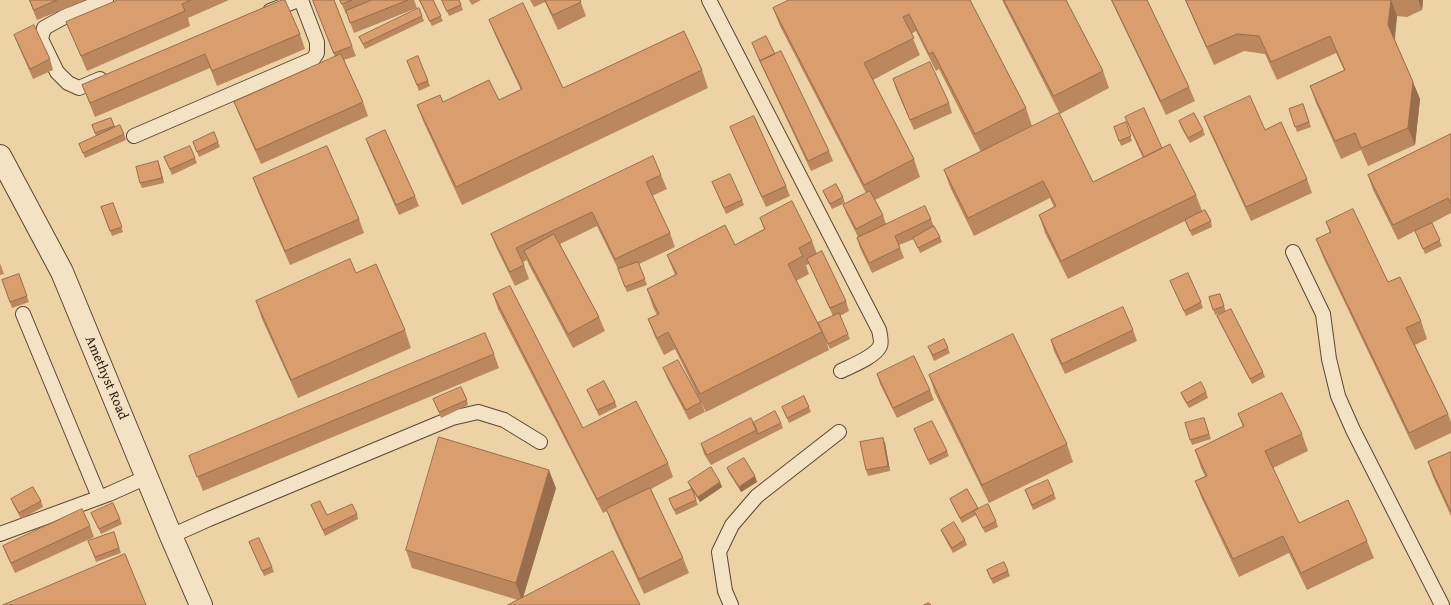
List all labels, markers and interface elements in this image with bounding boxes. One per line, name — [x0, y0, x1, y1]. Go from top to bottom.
street label: Amethyst Road — [81, 334, 131, 422]

